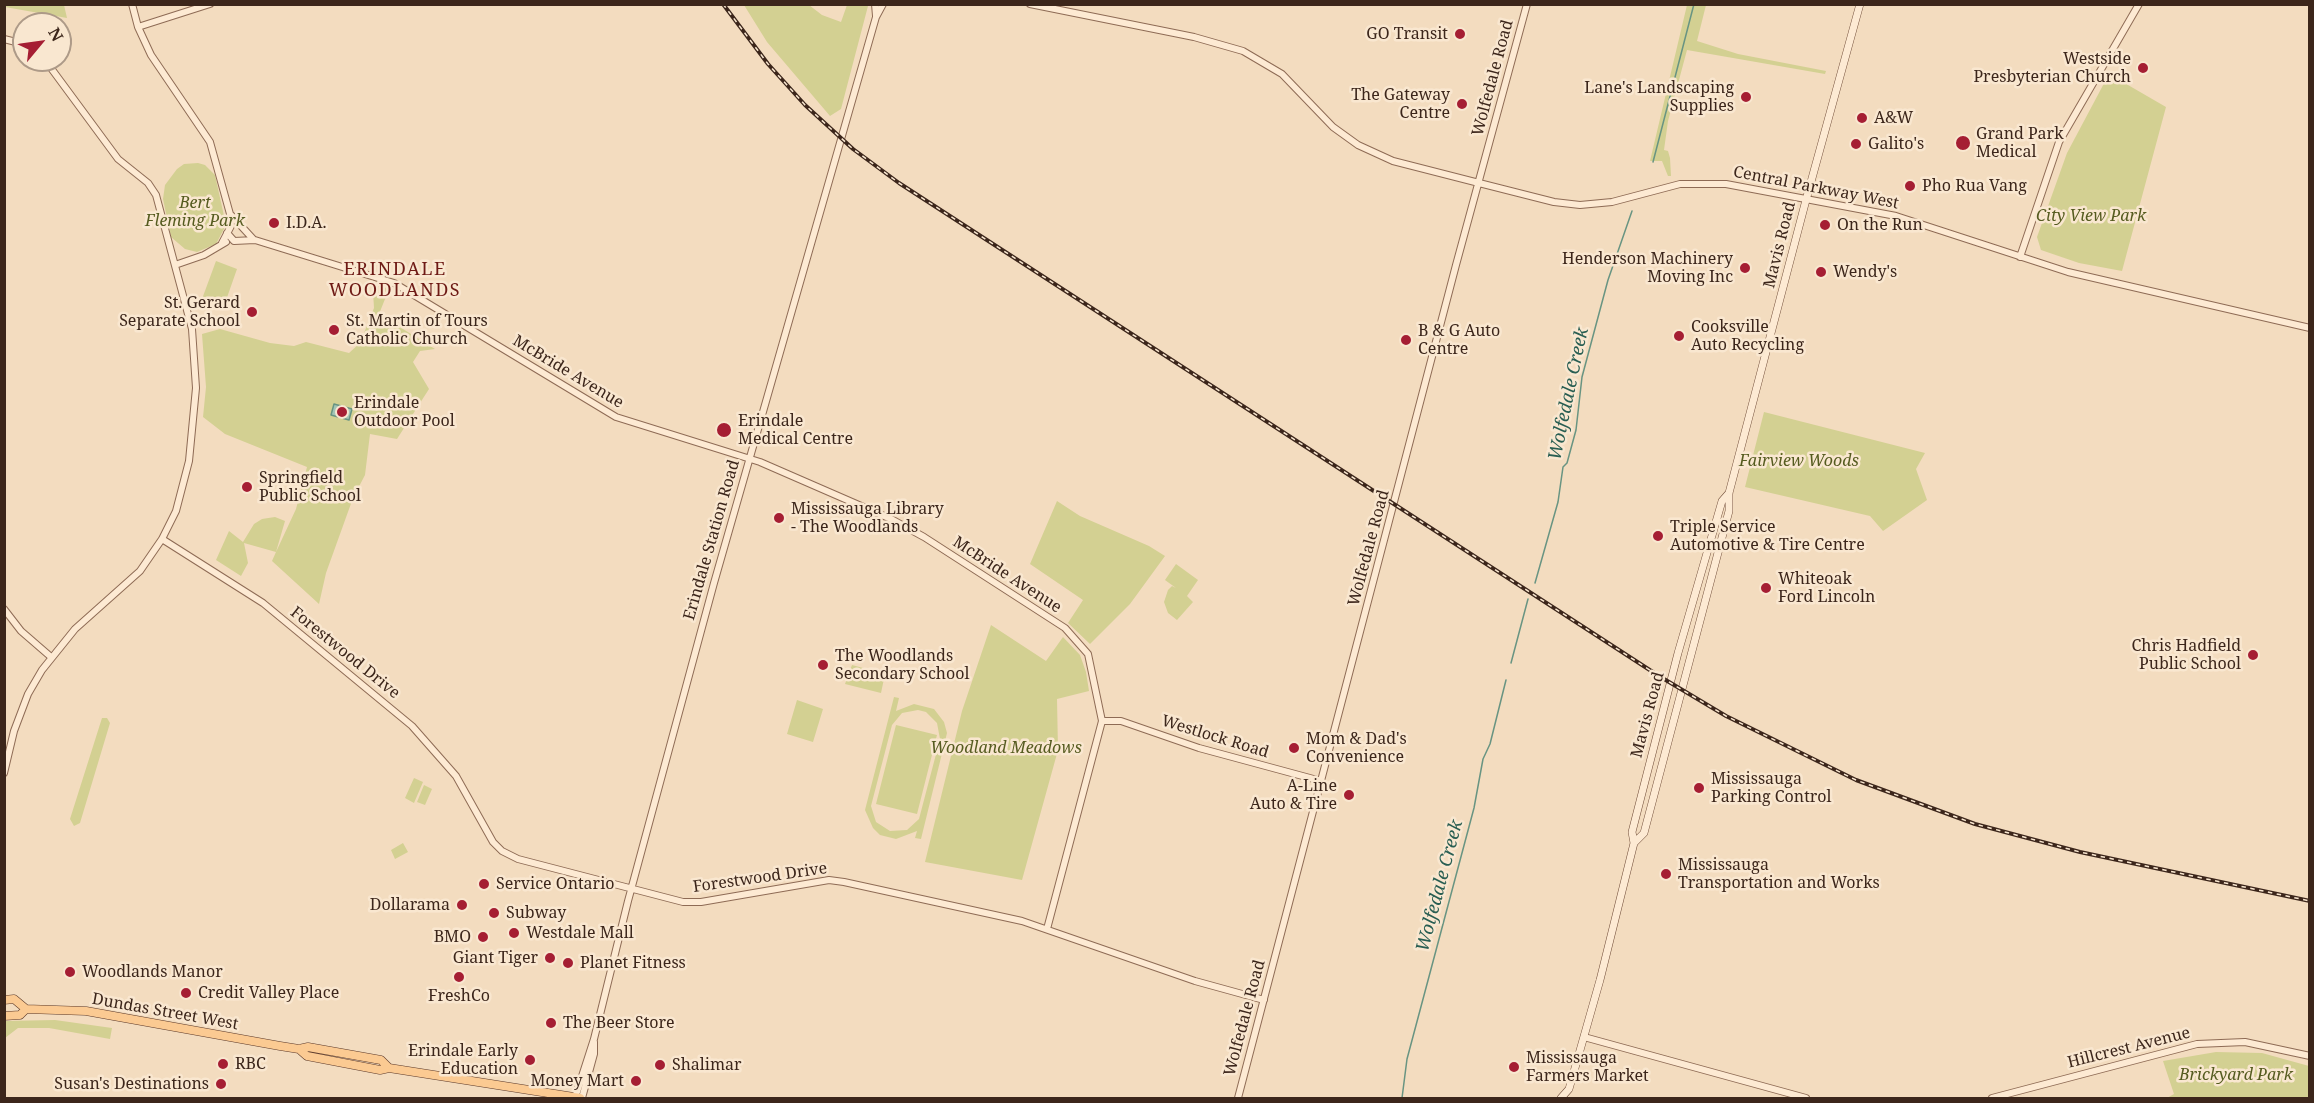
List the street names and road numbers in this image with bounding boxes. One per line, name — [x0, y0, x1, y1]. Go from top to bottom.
street label: Wolfedale Road — [1468, 18, 1518, 138]
street label: Central Parkway West — [1732, 163, 1900, 213]
street label: Mavis Road — [1760, 200, 1800, 290]
street label: McBride Avenue — [509, 331, 627, 413]
street label: Erindale Station Road — [680, 458, 744, 622]
street label: Wolfedale Road — [1344, 488, 1394, 608]
street label: McBride Avenue — [949, 533, 1065, 617]
street label: Forestwood Drive — [286, 603, 404, 703]
street label: Mavis Road — [1627, 670, 1669, 760]
street label: Westlock Road — [1159, 712, 1271, 762]
street label: Forestwood Drive — [692, 859, 828, 897]
street label: Wolfedale Road — [1220, 958, 1270, 1078]
street label: Dundas Street West — [90, 990, 240, 1034]
street label: Hillcrest Avenue — [2066, 1023, 2192, 1073]

